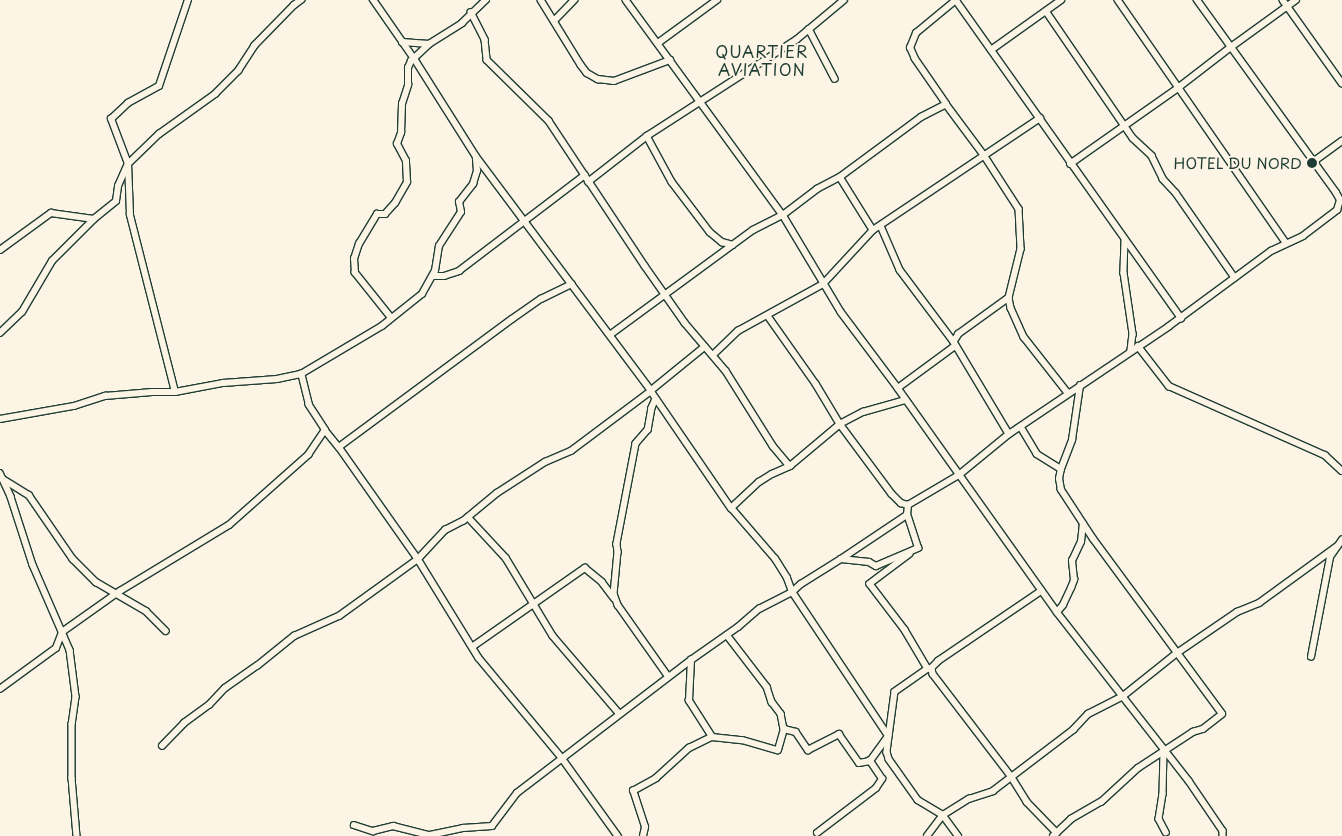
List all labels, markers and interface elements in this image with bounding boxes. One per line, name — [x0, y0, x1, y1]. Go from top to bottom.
district label: QUARTIER AVIATION — [716, 41, 808, 79]
place label: HOTEL DU NORD — [1171, 154, 1302, 172]
marker: HOTEL DU NORD — [1306, 157, 1318, 169]

